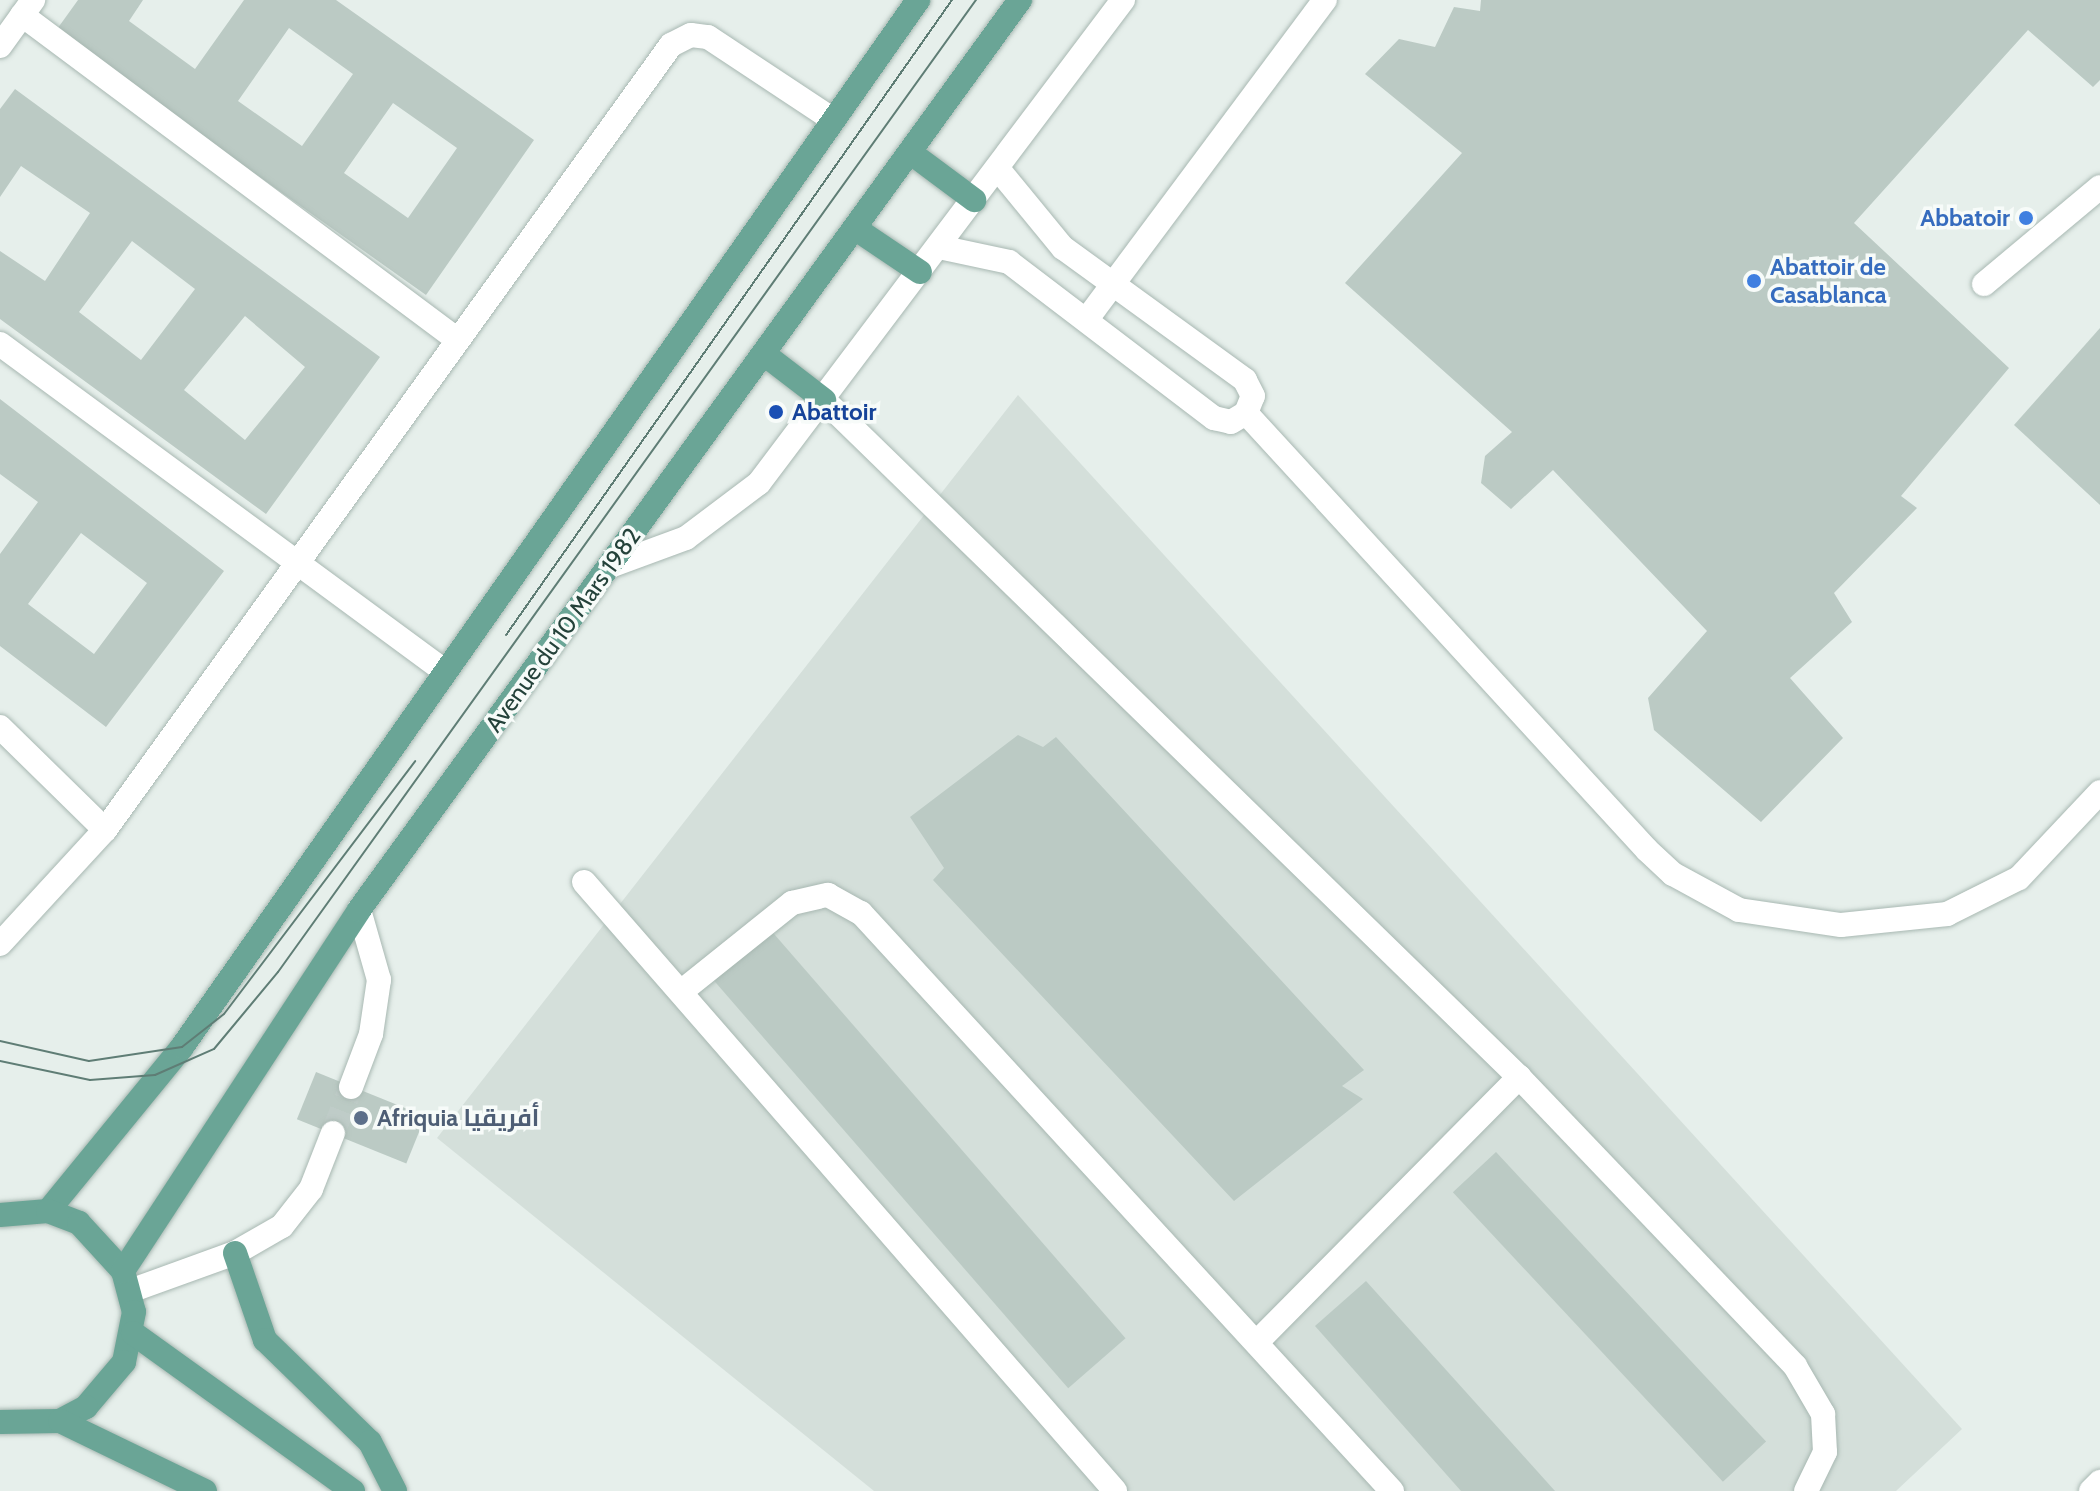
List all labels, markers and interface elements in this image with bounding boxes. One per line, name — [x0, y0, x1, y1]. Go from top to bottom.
place label: Abbatoir — [1920, 204, 2010, 232]
marker: Abbatoir — [2017, 209, 2035, 227]
place label: Abattoir de Casablanca — [1770, 253, 1887, 309]
marker: Abattoir de Casablanca — [1745, 272, 1763, 290]
place label: Abattoir — [792, 398, 876, 426]
marker: Abattoir — [767, 403, 785, 421]
street label: Avenue du 10 Mars 1982 — [479, 522, 647, 738]
place label: Afriquia أفريقيا — [377, 1104, 539, 1132]
marker: Afriquia أفريقيا — [352, 1109, 370, 1127]

